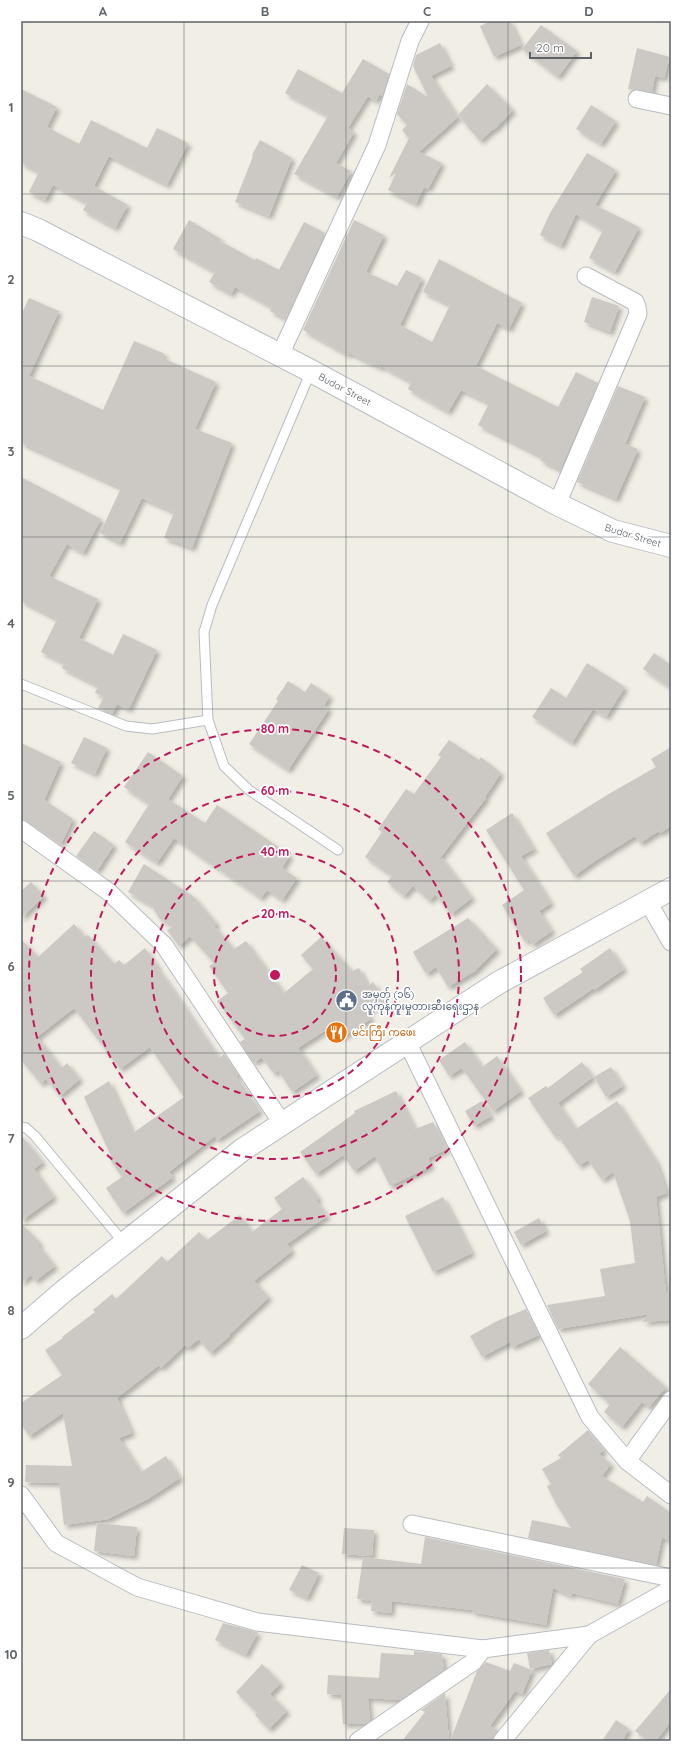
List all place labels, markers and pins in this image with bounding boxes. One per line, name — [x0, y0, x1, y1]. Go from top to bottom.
centre of rings — [268, 968, 282, 982]
public building icon: အမှတ် (၁၆) လူကုန်ကူးမှုတားဆီးရေးဌာန — [334, 987, 360, 1013]
place label: အမှတ် (၁၆) လူကုန်ကူးမှုတားဆီးရေးဌာန — [362, 987, 479, 1015]
restaurant icon: မင်းကြီး ကဖေး — [324, 1019, 350, 1045]
place label: မင်းကြီး ကဖေး — [352, 1025, 416, 1041]

